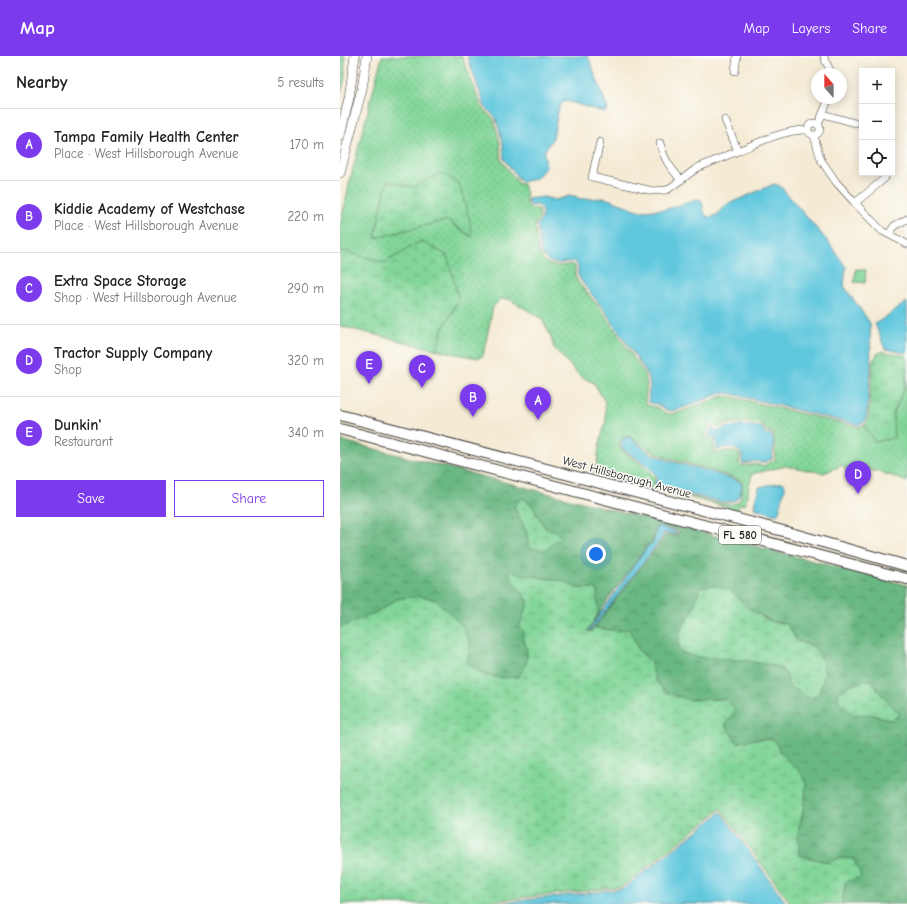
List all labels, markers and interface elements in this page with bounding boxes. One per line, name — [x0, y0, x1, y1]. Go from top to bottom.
text: Map — [20, 17, 55, 39]
text: Map — [743, 20, 770, 37]
text: Layers — [792, 20, 830, 37]
text: Share — [852, 20, 887, 37]
north arrow — [811, 68, 847, 104]
map controls — [859, 68, 895, 176]
button: + — [859, 68, 895, 104]
text: Nearby — [16, 73, 67, 92]
text: 5 results — [277, 75, 324, 90]
button: − — [859, 104, 895, 140]
text: Tampa Family Health Center — [54, 128, 239, 146]
text: A — [25, 137, 33, 152]
text: 170 m — [290, 137, 324, 152]
button: locate — [859, 140, 895, 176]
text: Place · West Hillsborough Avenue — [54, 146, 238, 161]
text: Kiddie Academy of Westchase — [54, 200, 245, 218]
text: B — [25, 209, 33, 224]
text: 220 m — [287, 209, 324, 224]
text: Place · West Hillsborough Avenue — [54, 218, 238, 233]
text: Extra Space Storage — [54, 272, 186, 290]
text: C — [25, 281, 33, 296]
text: 290 m — [287, 281, 324, 296]
text: Shop · West Hillsborough Avenue — [54, 290, 237, 305]
text: Tractor Supply Company — [54, 344, 212, 362]
pin: E — [356, 351, 382, 384]
text: D — [25, 353, 33, 368]
text: 320 m — [288, 353, 324, 368]
pin: C — [409, 355, 435, 388]
text: Shop — [54, 362, 82, 377]
pin: B — [460, 384, 486, 417]
pin: A — [525, 387, 551, 420]
text: Dunkin' — [54, 416, 101, 434]
text: E — [25, 425, 33, 440]
text: 340 m — [288, 425, 324, 440]
text: Restaurant — [54, 434, 113, 449]
street label: West Hillsborough Avenue — [561, 453, 693, 501]
pin: D — [845, 461, 871, 494]
button: Save — [16, 480, 166, 517]
button: Share — [174, 480, 324, 517]
road number: FL 580 — [719, 526, 761, 544]
your location — [586, 544, 606, 564]

